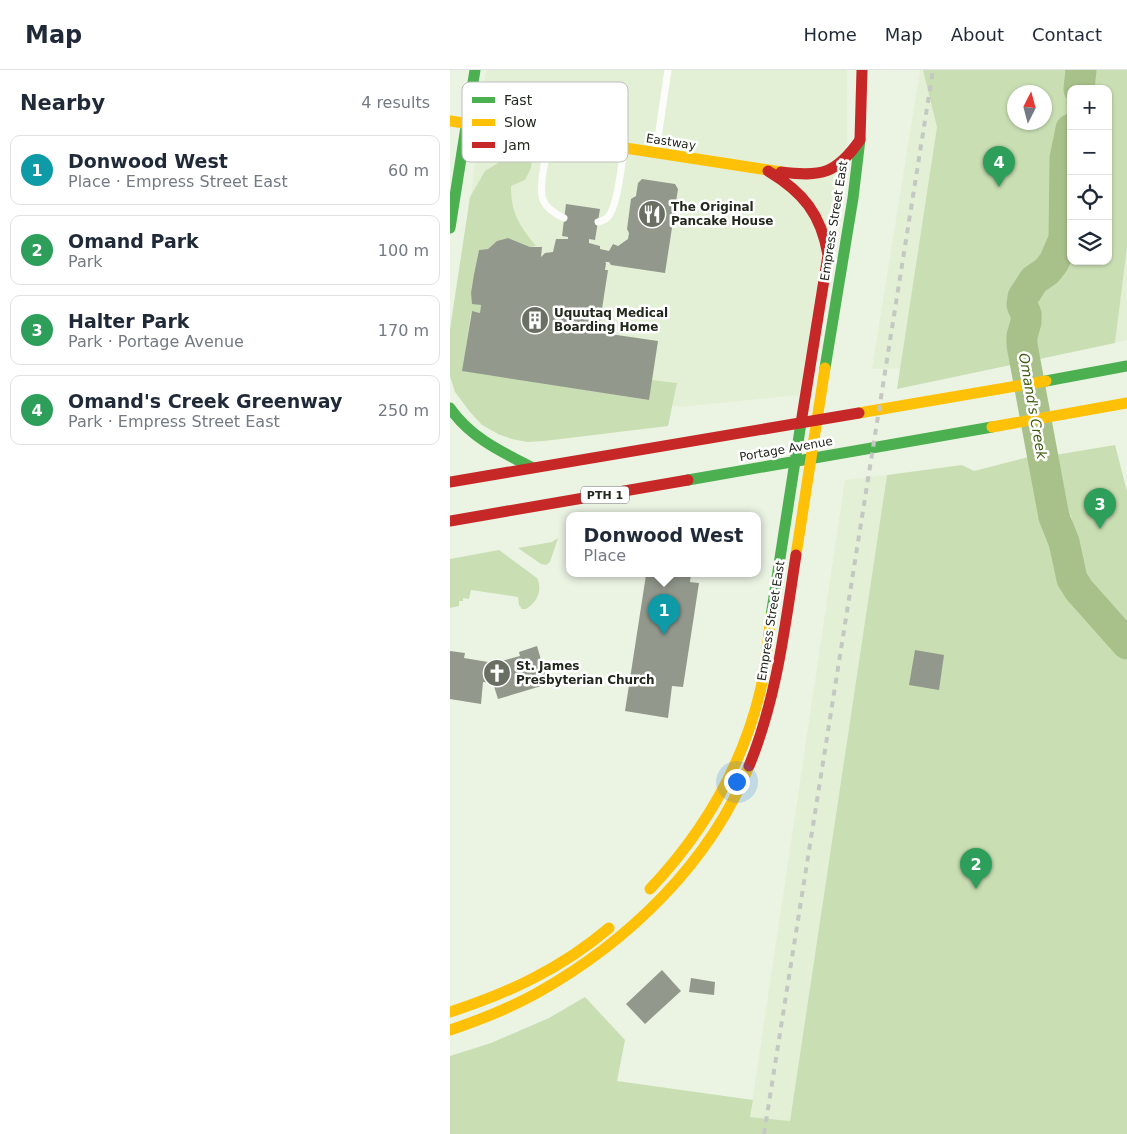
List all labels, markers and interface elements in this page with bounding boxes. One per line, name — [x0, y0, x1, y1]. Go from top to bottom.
text: Map — [25, 21, 82, 49]
text: Home — [804, 24, 857, 45]
text: Map — [885, 24, 923, 45]
text: About — [951, 24, 1004, 45]
text: Contact — [1032, 24, 1102, 45]
legend — [462, 82, 628, 162]
north arrow — [1007, 85, 1052, 130]
map controls — [1067, 85, 1112, 265]
button: + — [1067, 85, 1112, 130]
text: Nearby — [20, 91, 105, 115]
text: Fast — [504, 92, 533, 108]
text: 4 results — [361, 93, 430, 112]
text: Slow — [504, 114, 537, 130]
button: − — [1067, 130, 1112, 175]
street label: Eastway — [645, 131, 697, 153]
text: Jam — [503, 137, 530, 153]
pin: 4 — [983, 146, 1015, 187]
text: Donwood West — [68, 150, 228, 172]
street label: Empress Street East — [818, 160, 850, 282]
text: 1 — [31, 161, 43, 180]
text: 60 m — [388, 161, 429, 180]
text: Place · Empress Street East — [68, 172, 288, 191]
button: locate — [1067, 175, 1112, 220]
restaurant icon: The Original Pancake House — [637, 199, 667, 229]
place label: The Original Pancake House — [671, 200, 773, 228]
button: layers — [1067, 220, 1112, 265]
text: Omand Park — [68, 230, 199, 252]
text: 2 — [31, 241, 43, 260]
text: 100 m — [378, 241, 429, 260]
text: Park — [68, 252, 103, 271]
building icon: Uquutaq Medical Boarding Home — [520, 305, 550, 335]
place label: Uquutaq Medical Boarding Home — [554, 306, 668, 334]
text: Halter Park — [68, 310, 189, 332]
text: 3 — [31, 321, 43, 340]
text: 170 m — [378, 321, 429, 340]
text: Park · Portage Avenue — [68, 332, 244, 351]
water label: Omand's Creek — [1016, 352, 1050, 461]
text: Omand's Creek Greenway — [68, 390, 342, 412]
text: 4 — [31, 401, 43, 420]
text: 250 m — [378, 401, 429, 420]
text: Park · Empress Street East — [68, 412, 280, 431]
street label: Portage Avenue — [738, 434, 834, 464]
road number: PTH 1 — [581, 486, 629, 504]
pin: 3 — [1084, 488, 1116, 529]
popup — [566, 512, 761, 577]
text: Donwood West — [584, 524, 743, 546]
text: Place — [584, 546, 626, 565]
street label: Empress Street East — [755, 560, 787, 682]
pin: 1 — [648, 594, 680, 635]
church icon: St. James Presbyterian Church — [482, 658, 512, 688]
place label: St. James Presbyterian Church — [516, 659, 655, 687]
your location — [724, 769, 750, 795]
pin: 2 — [960, 848, 992, 889]

